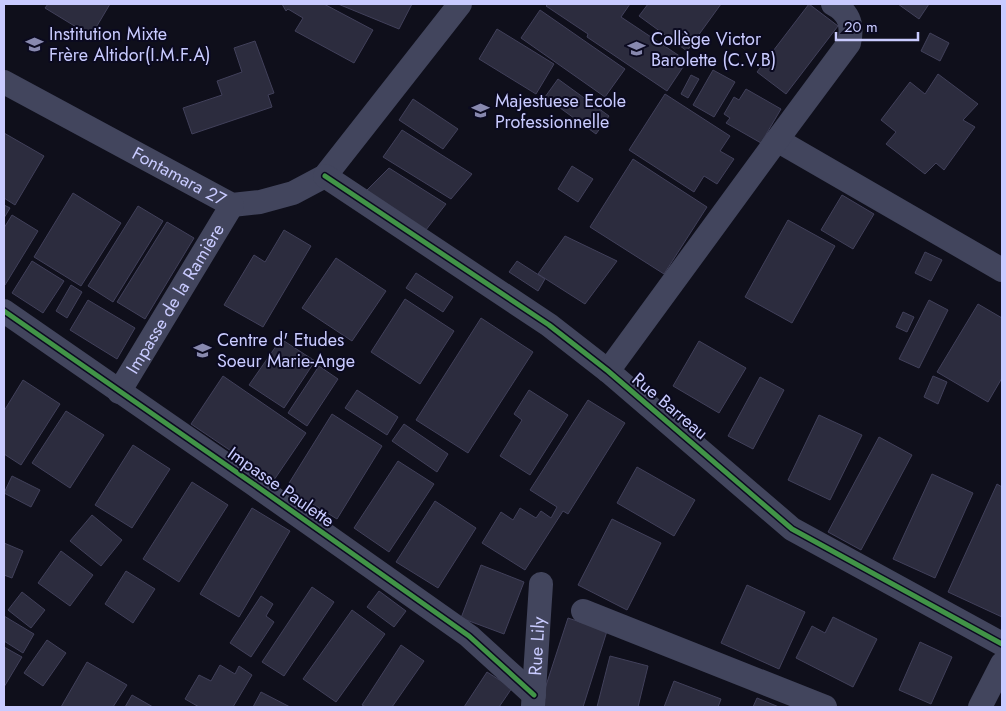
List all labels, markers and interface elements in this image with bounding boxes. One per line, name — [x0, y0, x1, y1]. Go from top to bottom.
scale bar — [836, 10, 918, 42]
text: 20 m — [844, 16, 878, 38]
place label: Institution Mixte Frère Altidor(I.M.F.A) — [49, 21, 211, 68]
place label: Collège Victor Barolette (C.V.B) — [651, 26, 776, 73]
school or university icon: Institution Mixte Frère Altidor(I.M.F.A) — [25, 34, 45, 54]
school or university icon: Collège Victor Barolette (C.V.B) — [627, 39, 647, 59]
place label: Majestuese Ecole Professionnelle — [495, 88, 626, 135]
school or university icon: Majestuese Ecole Professionnelle — [471, 101, 491, 121]
street label: Fontamara 27 — [127, 140, 231, 213]
street label: Impasse de la Ramière — [120, 218, 231, 379]
place label: Centre d' Etudes Soeur Marie-Ange — [217, 327, 355, 374]
school or university icon: Centre d' Etudes Soeur Marie-Ange — [193, 340, 213, 360]
street label: Rue Barreau — [626, 366, 714, 446]
street label: Impasse Paulette — [222, 440, 340, 534]
street label: Rue Lily — [522, 616, 552, 676]

